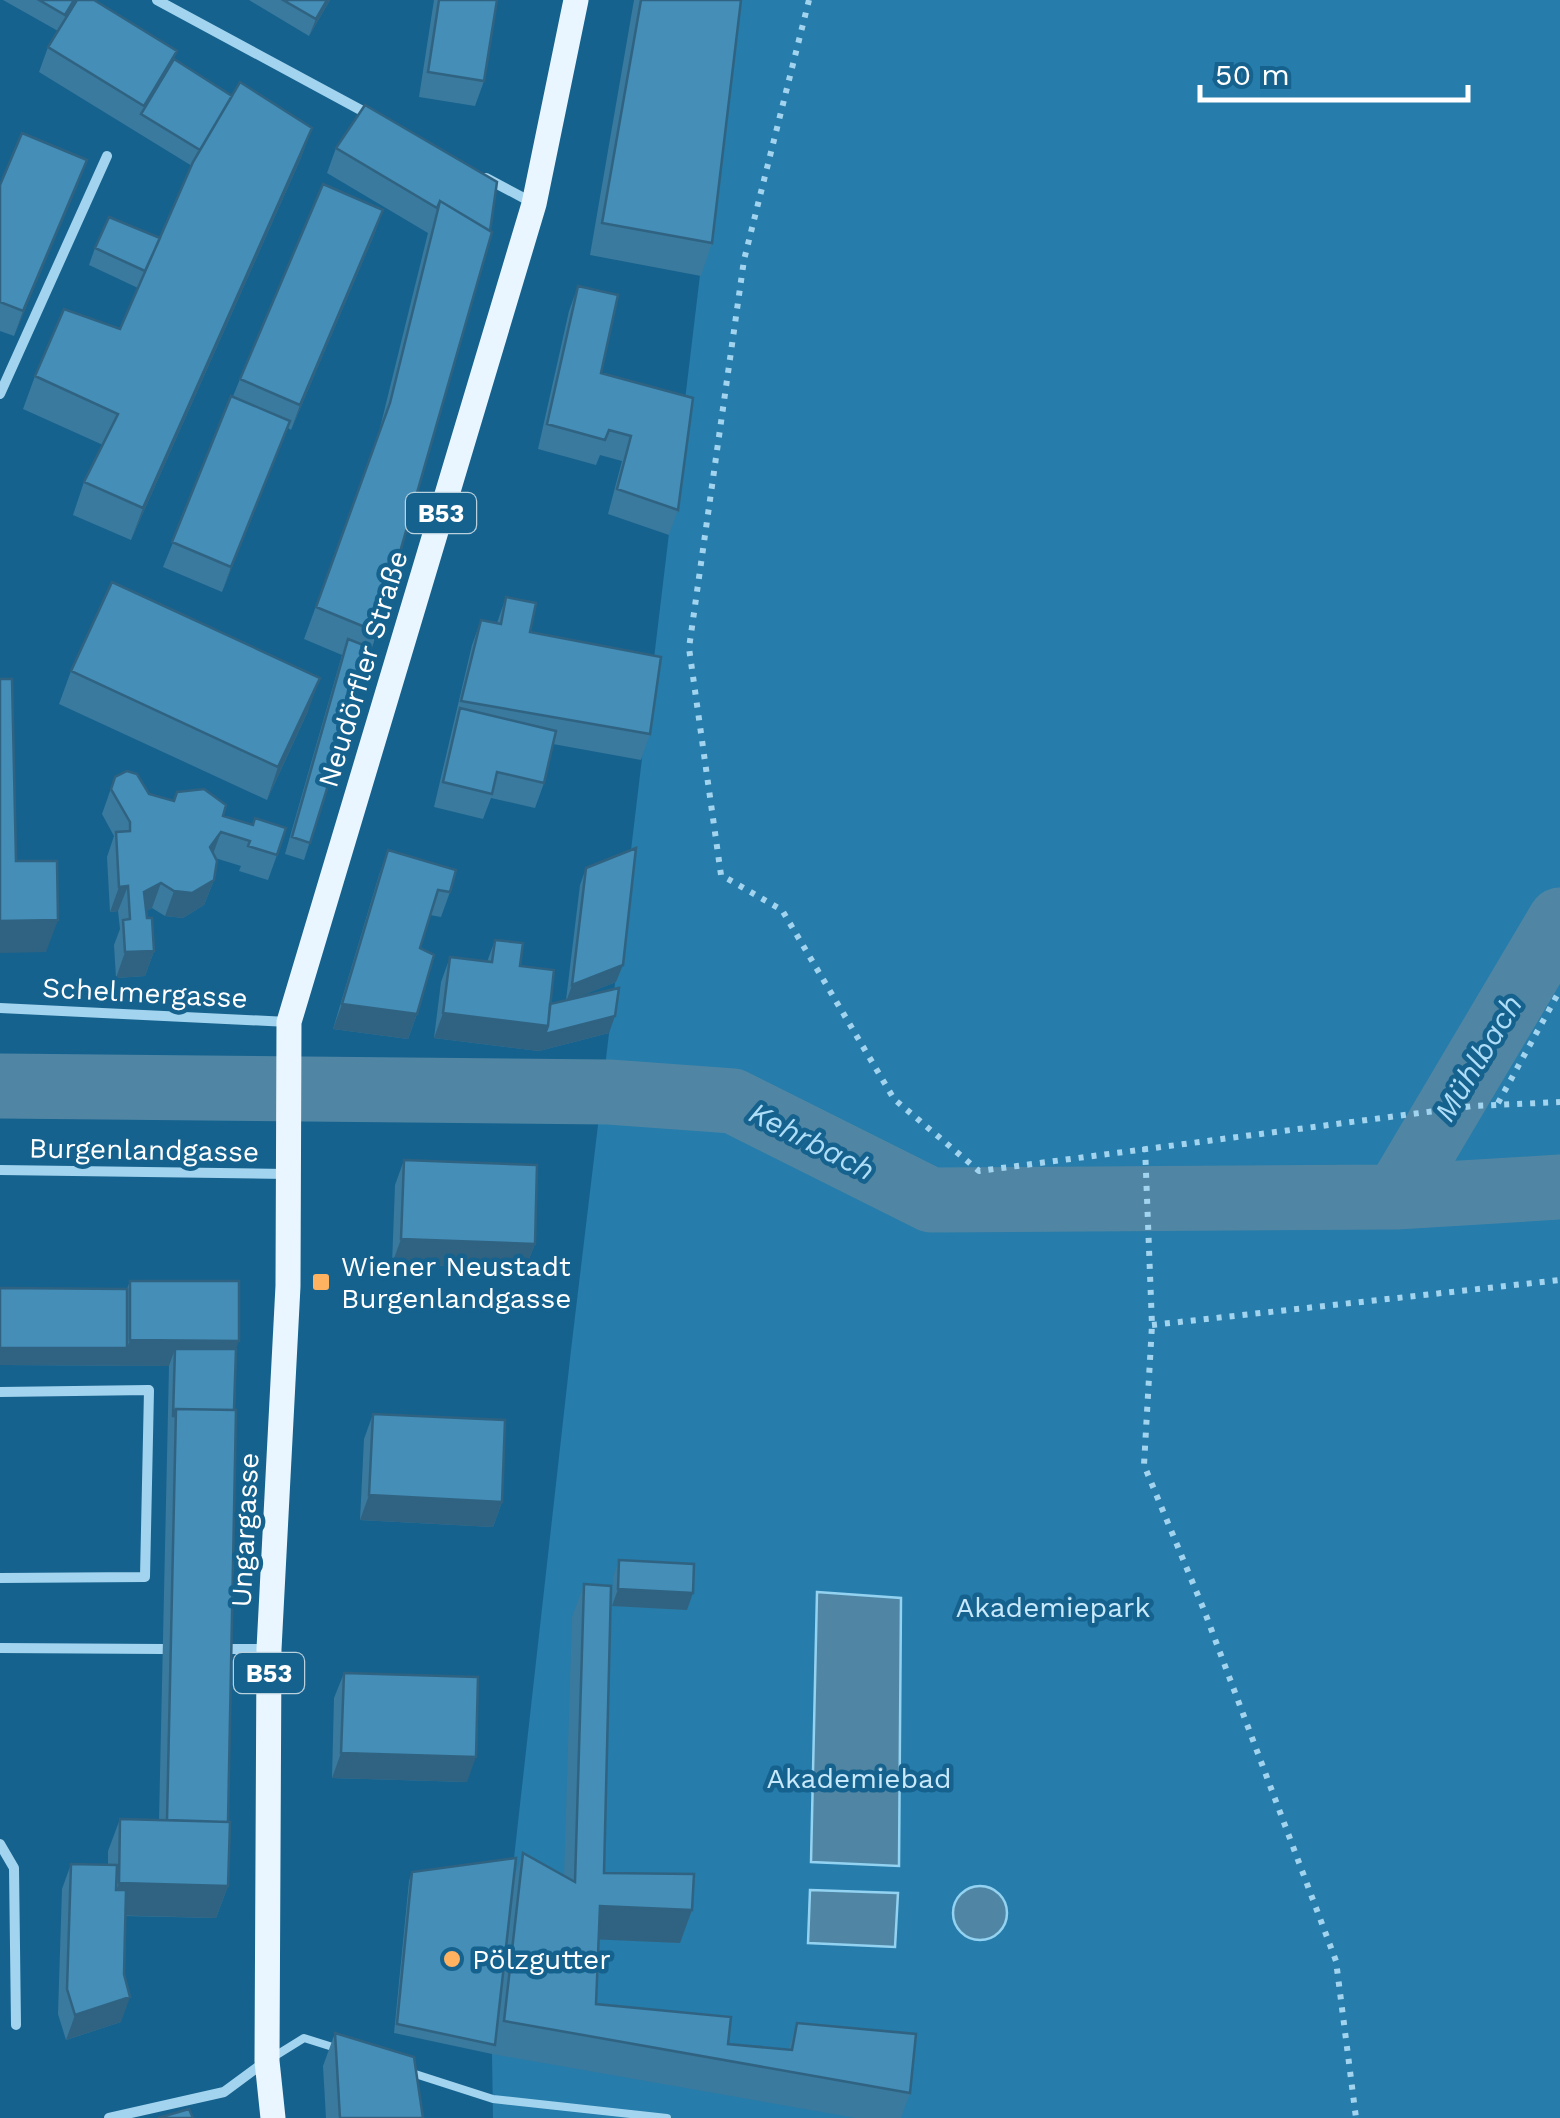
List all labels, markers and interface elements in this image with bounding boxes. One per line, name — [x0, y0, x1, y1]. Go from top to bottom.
scale bar — [1200, 40, 1468, 102]
text: 50 m — [1215, 57, 1290, 92]
road number: B53 — [406, 493, 476, 533]
street label: Neudörfler Straße — [311, 547, 415, 791]
street label: Schelmergasse — [41, 971, 249, 1015]
water label: Mühlbach — [1427, 989, 1529, 1127]
water label: Kehrbach — [744, 1095, 880, 1187]
street label: Burgenlandgasse — [29, 1131, 259, 1169]
place label: Wiener Neustadt Burgenlandgasse — [341, 1250, 571, 1315]
marker: Wiener Neustadt Burgenlandgasse — [310, 1271, 332, 1293]
street label: Ungargasse — [224, 1452, 266, 1608]
park label: Akademiepark — [956, 1591, 1150, 1624]
road number: B53 — [234, 1653, 304, 1693]
park label: Akademiebad — [767, 1762, 951, 1795]
place label: Pölzgutter — [472, 1943, 611, 1976]
marker: Pölzgutter — [441, 1948, 463, 1970]

